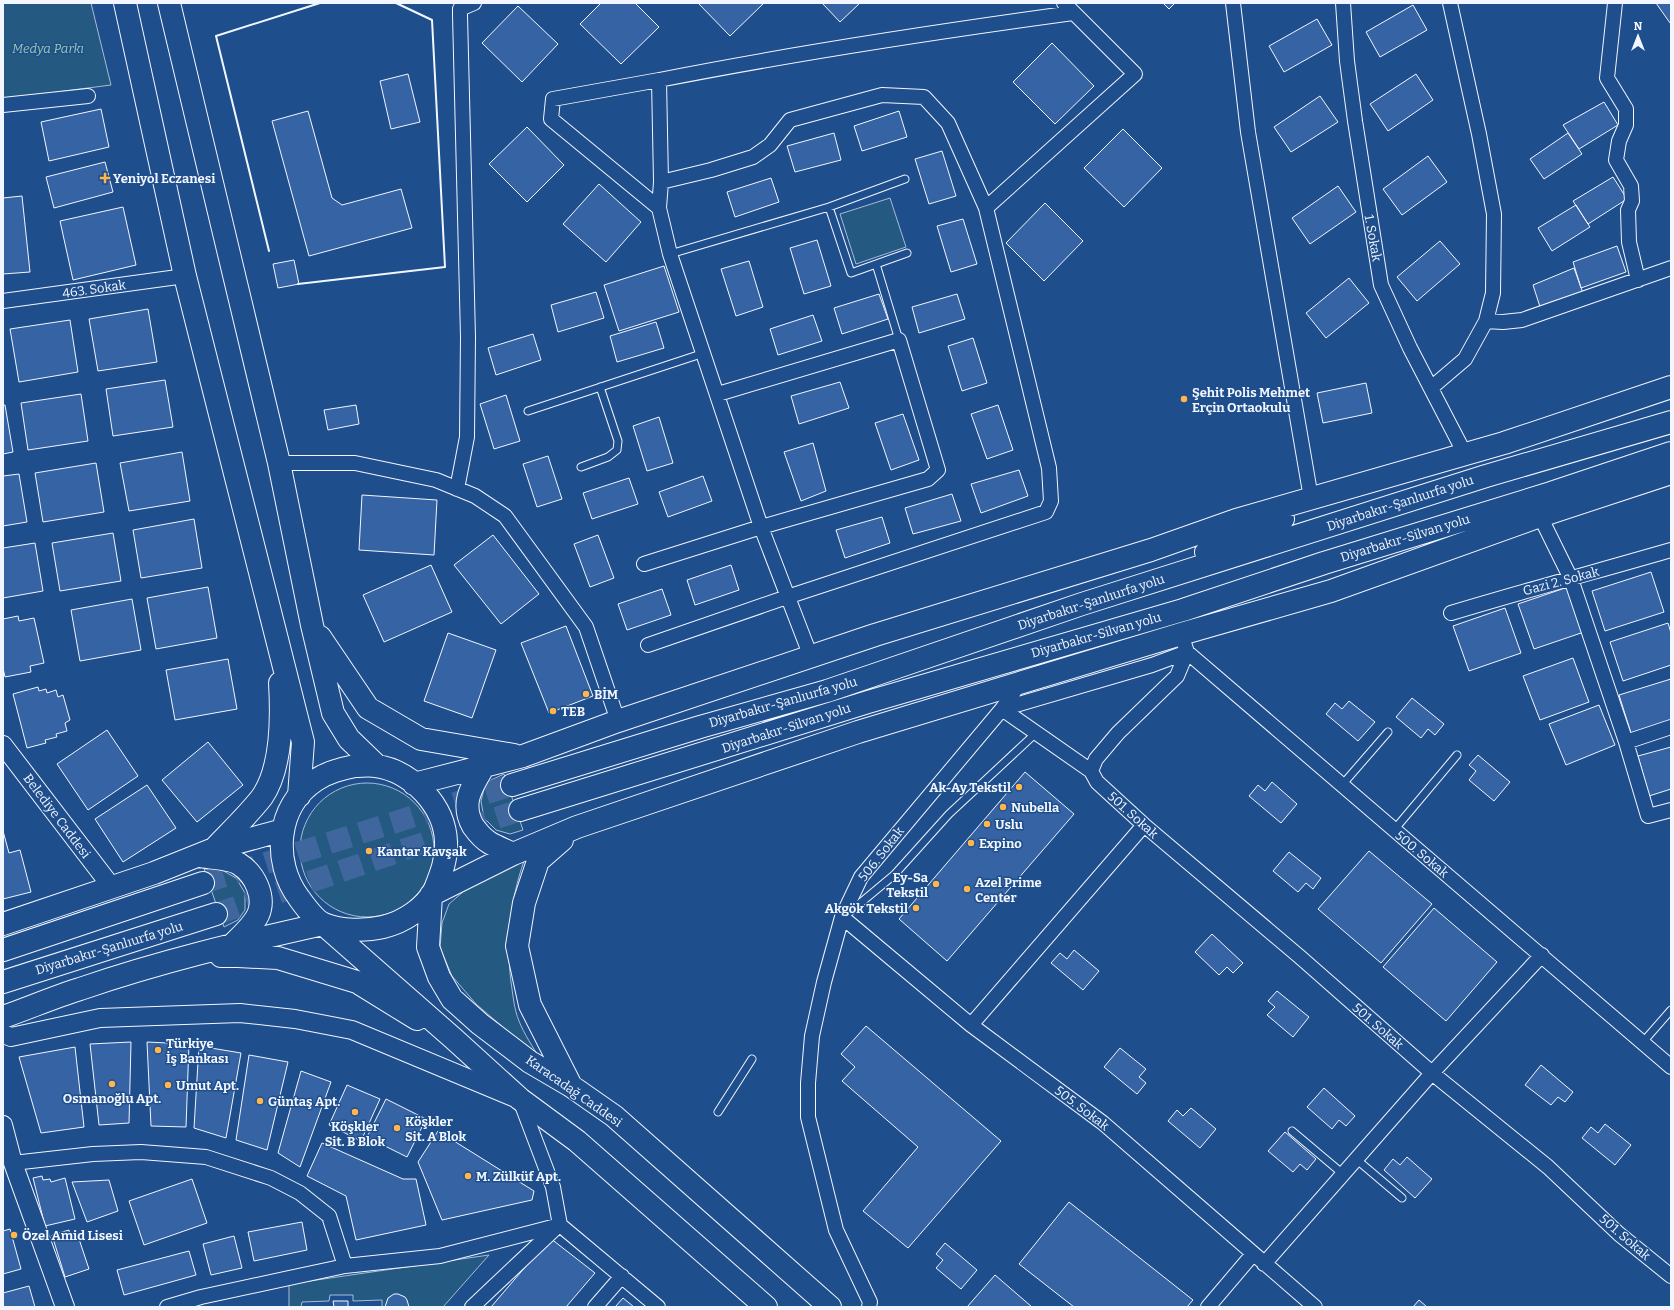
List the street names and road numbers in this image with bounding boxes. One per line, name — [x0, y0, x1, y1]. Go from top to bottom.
street label: 1. Sokak — [1362, 213, 1385, 263]
street label: 463. Sokak — [61, 277, 127, 301]
street label: Diyarbakır-Şanlıurfa yolu — [1325, 472, 1475, 534]
street label: Diyarbakır-Silvan yolu — [1338, 511, 1472, 565]
street label: Gazi 2. Sokak — [1521, 563, 1601, 598]
street label: Diyarbakır-Şanlıurfa yolu — [1016, 571, 1166, 633]
street label: Diyarbakır-Silvan yolu — [1029, 609, 1163, 661]
street label: Diyarbakır-Şanlıurfa yolu — [707, 674, 859, 730]
street label: Diyarbakır-Silvan yolu — [720, 700, 852, 756]
street label: Belediye Caddesi — [20, 771, 94, 861]
street label: 501. Sokak — [1105, 789, 1162, 842]
street label: 506. Sokak — [855, 823, 907, 884]
street label: 500. Sokak — [1392, 827, 1452, 881]
street label: Diyarbakır-Şanlıurfa yolu — [33, 918, 185, 978]
street label: 501. Sokak — [1350, 1000, 1407, 1053]
street label: Karacadağ Caddesi — [523, 1052, 625, 1130]
street label: 505. Sokak — [1052, 1083, 1113, 1134]
street label: 501. Sokak — [1597, 1211, 1654, 1264]

